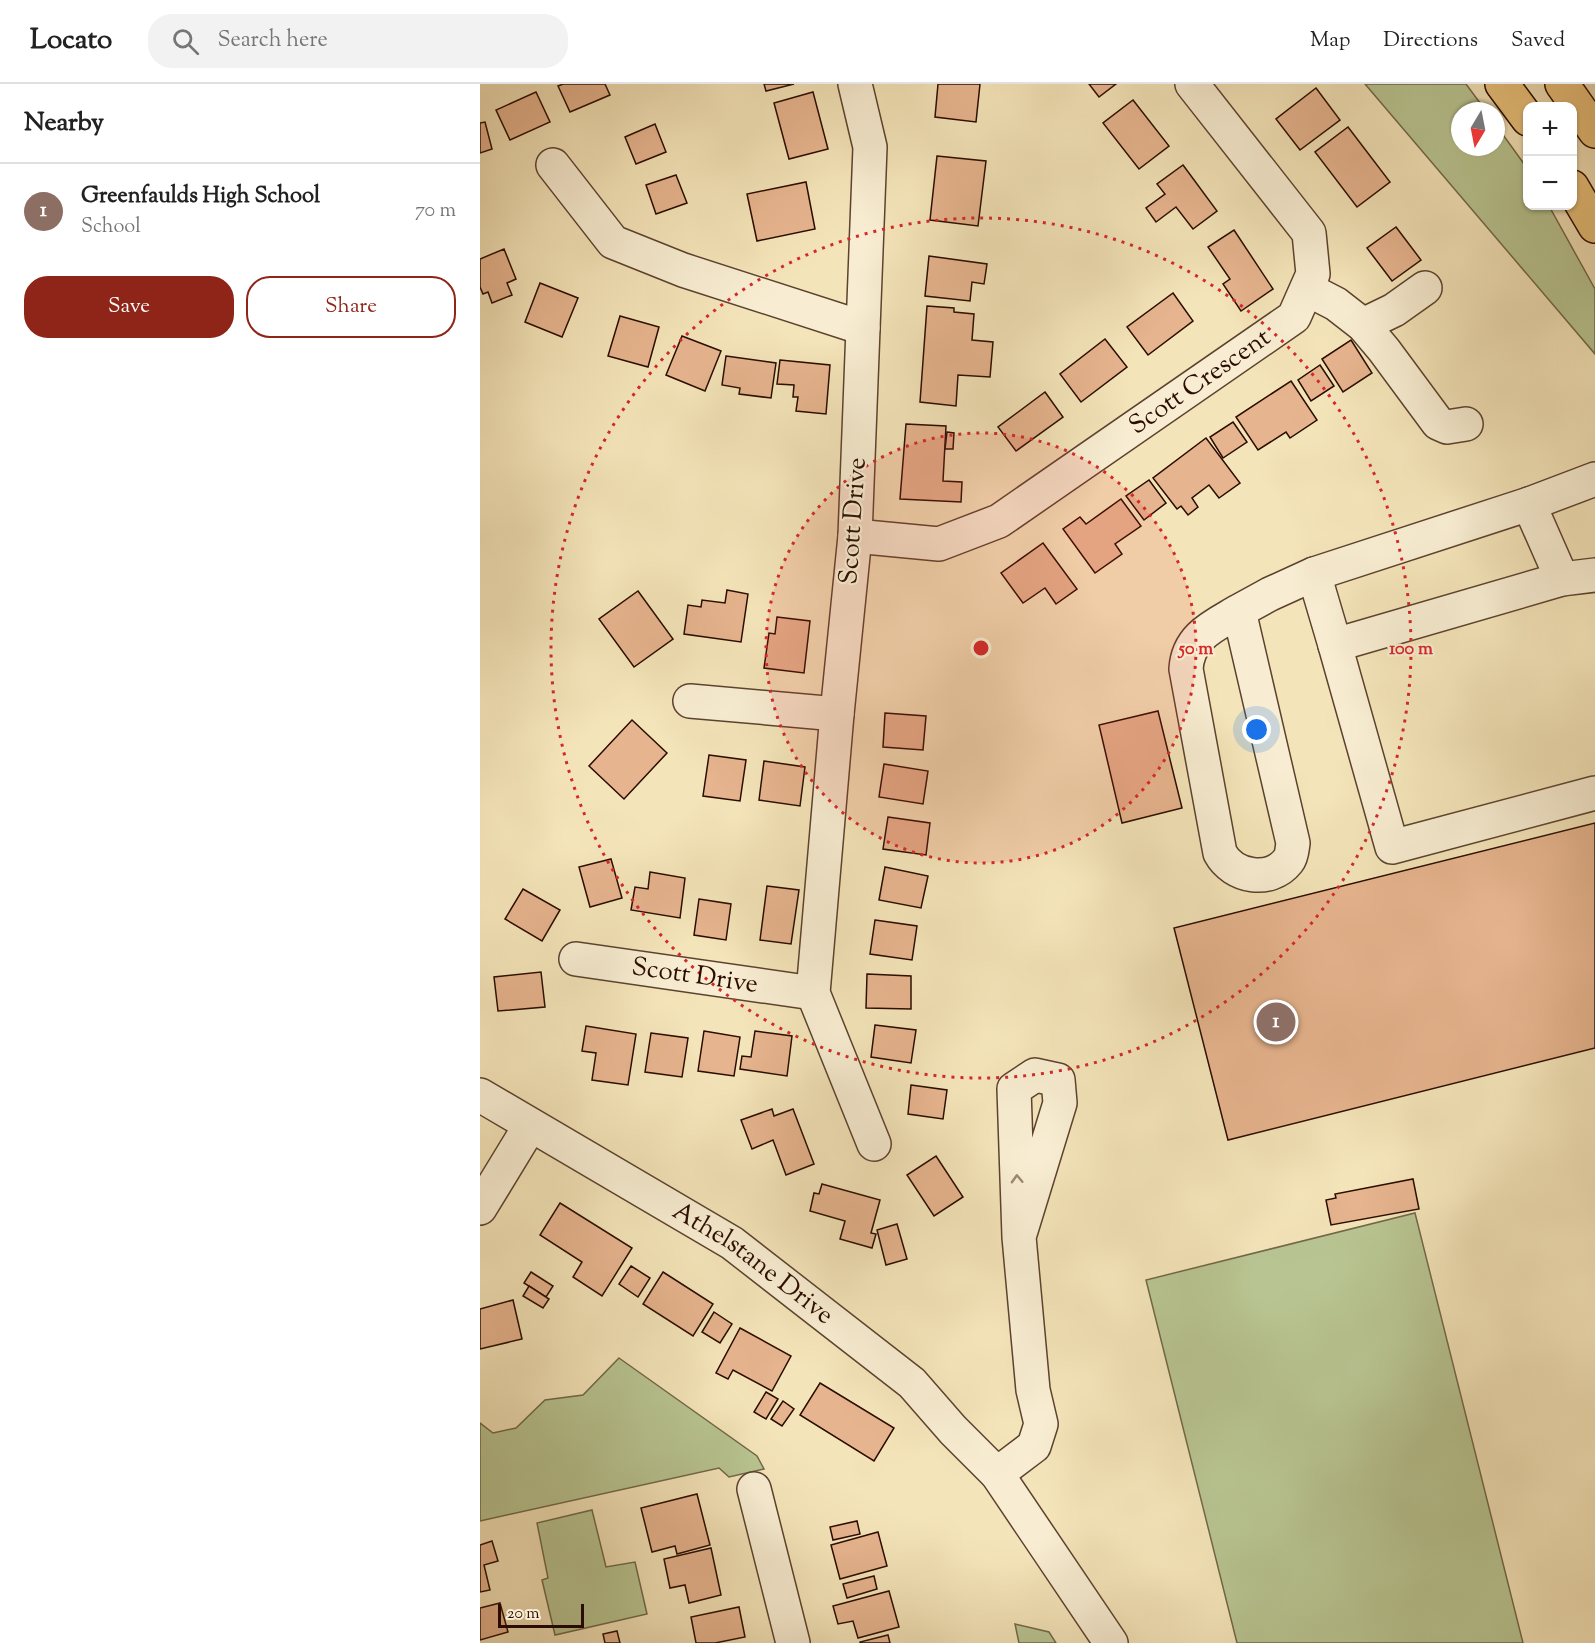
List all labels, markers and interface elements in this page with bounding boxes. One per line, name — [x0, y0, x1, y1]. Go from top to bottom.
search box — [148, 14, 568, 68]
text: Locato — [30, 21, 112, 61]
icon: search — [169, 25, 202, 58]
text: Search here — [217, 25, 328, 57]
text: Map — [1310, 26, 1350, 56]
text: Directions — [1383, 26, 1478, 56]
text: Saved — [1511, 26, 1565, 56]
north arrow — [1451, 102, 1505, 156]
map controls — [1523, 102, 1577, 210]
button: + — [1523, 102, 1577, 156]
text: Nearby — [24, 105, 104, 142]
button: − — [1523, 156, 1577, 210]
text: Greenfaulds High School — [81, 181, 320, 213]
text: 1 — [40, 197, 47, 226]
text: 70 m — [415, 197, 456, 226]
text: School — [81, 213, 141, 242]
button: Save — [24, 276, 234, 338]
button: Share — [246, 276, 456, 338]
street label: Scott Crescent — [1121, 320, 1279, 444]
street label: Scott Drive — [831, 456, 877, 586]
text: 50 m — [1177, 637, 1213, 663]
text: 100 m — [1389, 637, 1433, 663]
centre of rings — [971, 638, 991, 658]
your location — [1242, 715, 1271, 744]
street label: Scott Drive — [629, 949, 760, 1003]
pin: 1 — [1256, 1000, 1296, 1044]
one-way arrow — [1011, 1174, 1023, 1183]
street label: Athelstane Drive — [665, 1193, 841, 1334]
scale bar — [498, 1601, 584, 1628]
text: 20 m — [507, 1603, 540, 1626]

